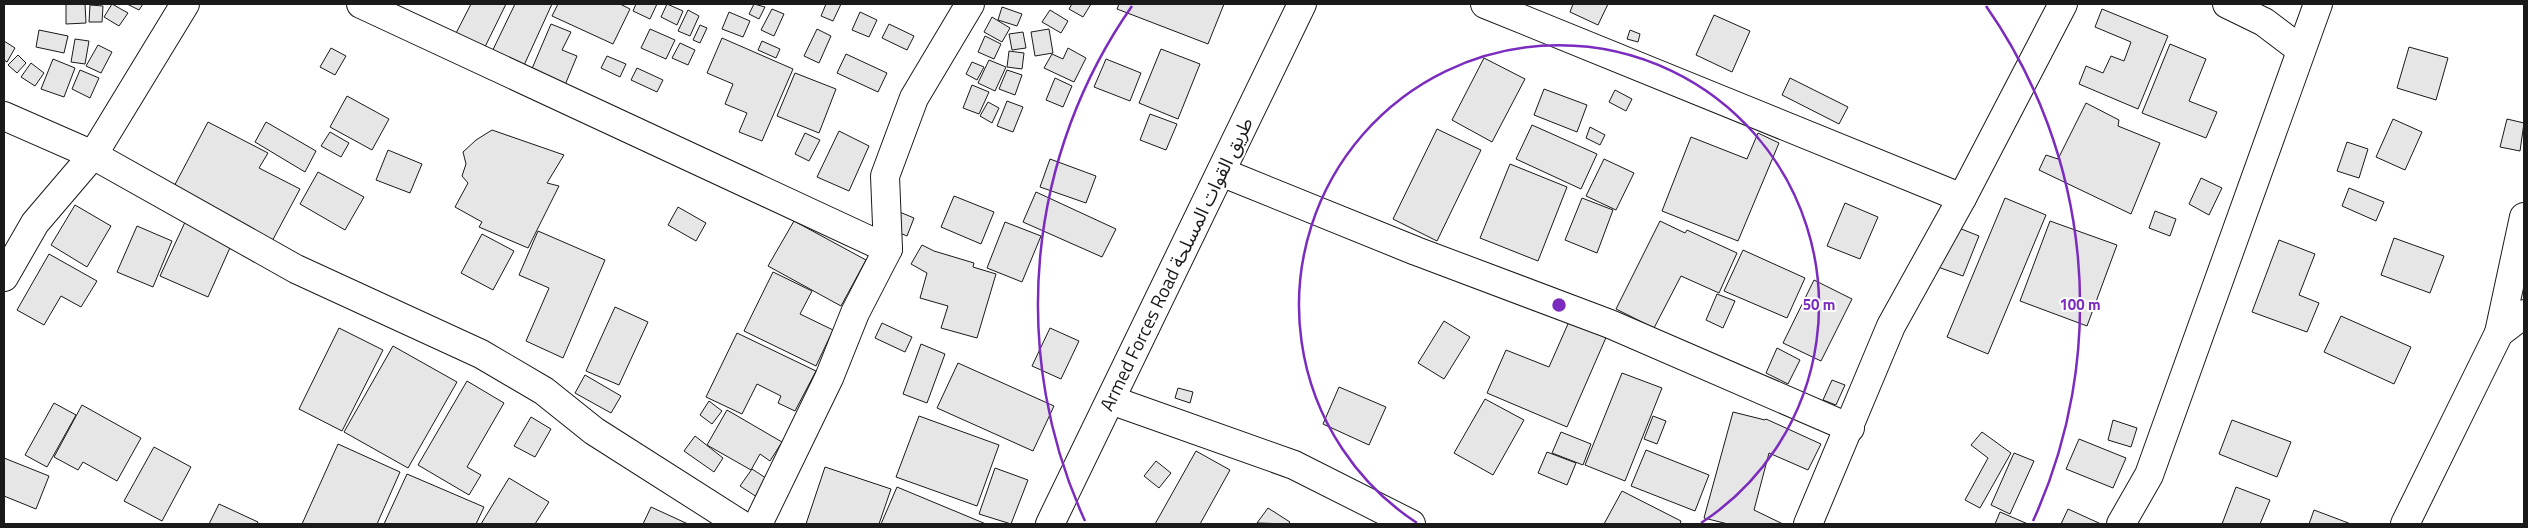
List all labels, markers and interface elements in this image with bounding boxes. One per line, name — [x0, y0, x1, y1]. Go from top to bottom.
street label: Armed Forces Road طريق القوات المسلحة — [1092, 112, 1260, 416]
text: 50 m — [1803, 293, 1835, 316]
text: 100 m — [2059, 293, 2101, 316]
centre of rings — [1550, 296, 1568, 314]

